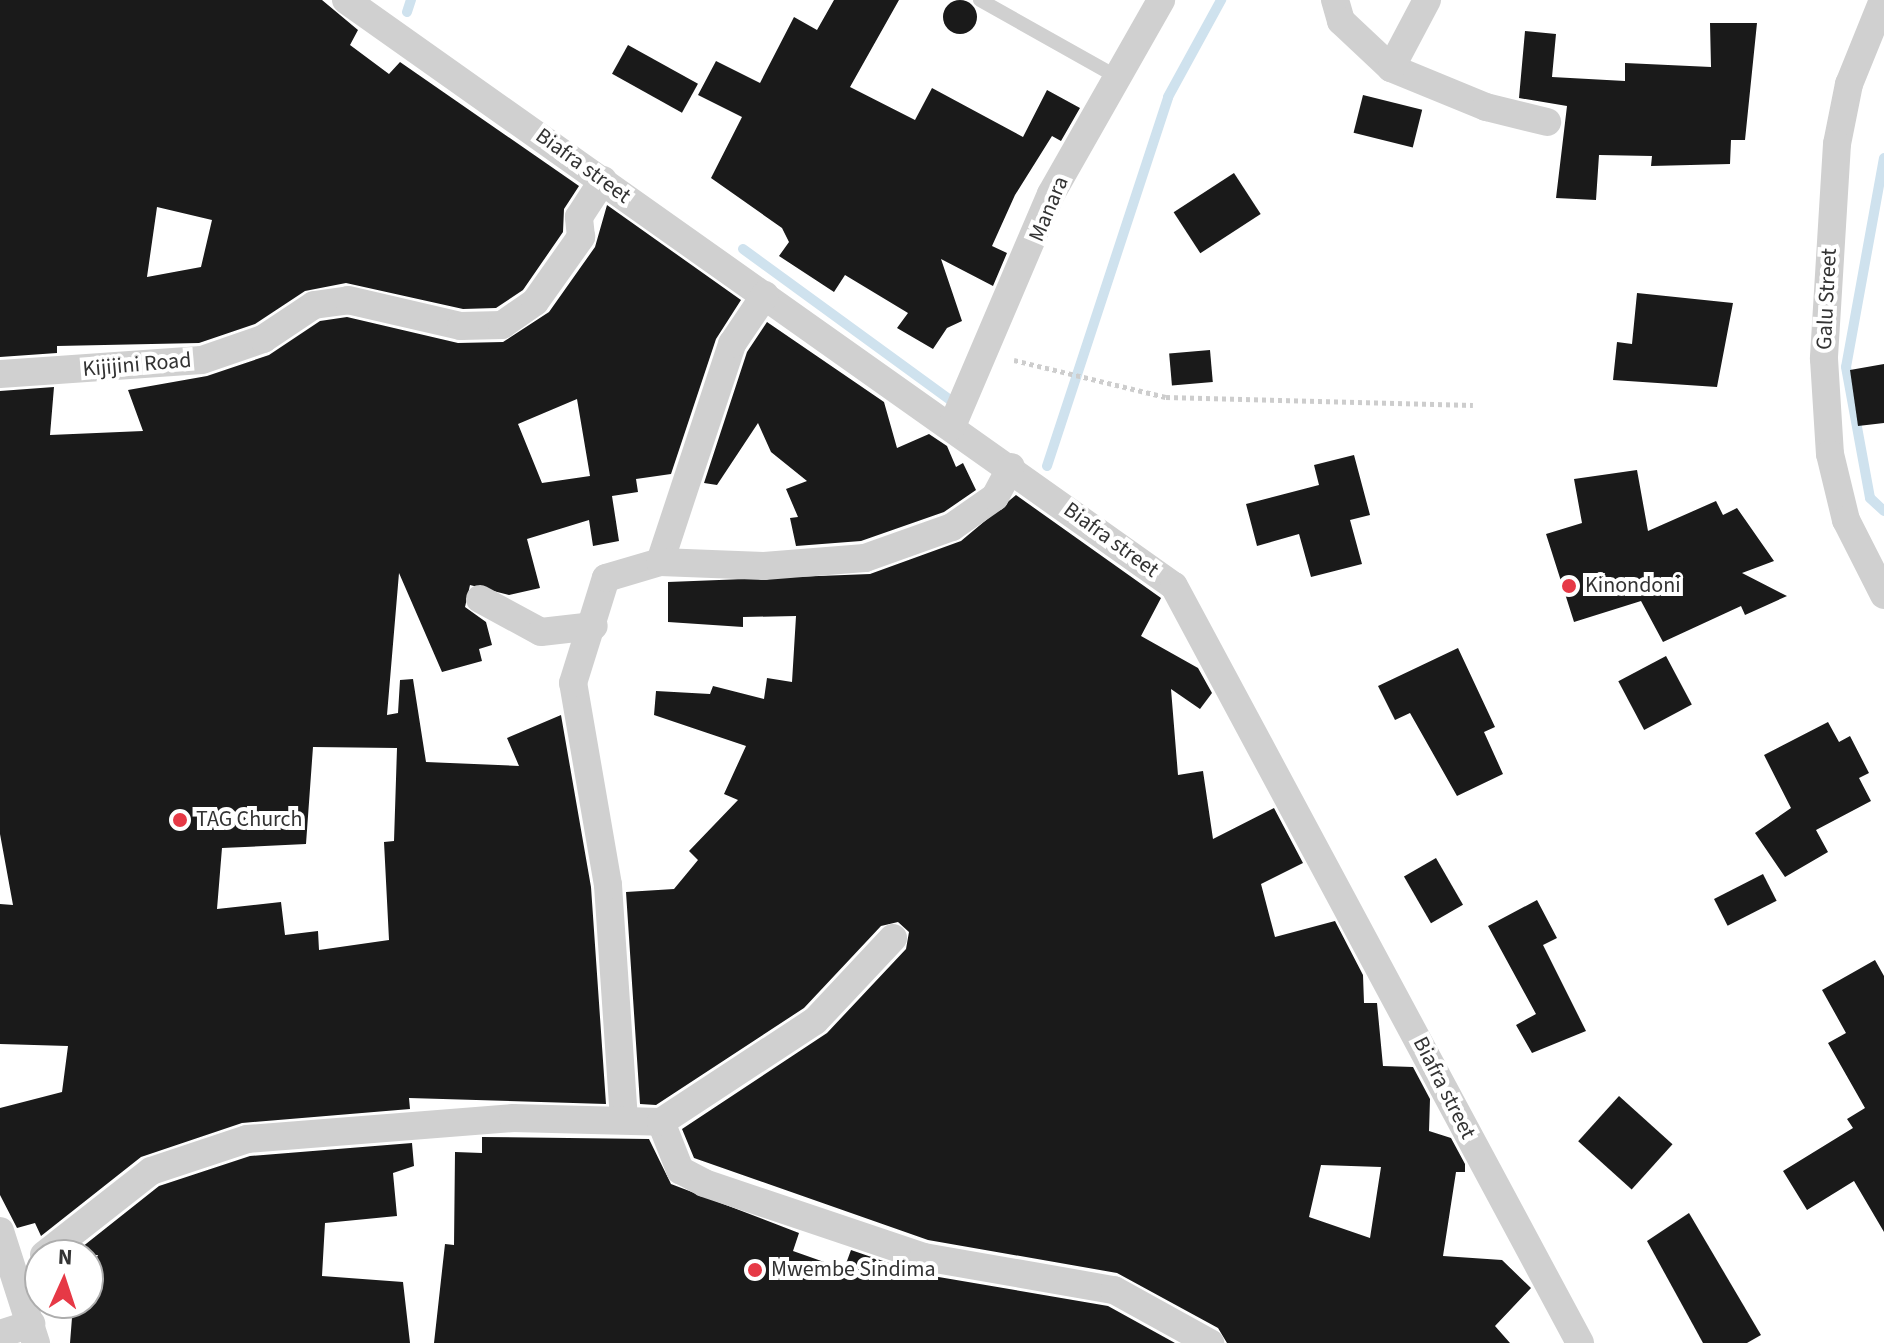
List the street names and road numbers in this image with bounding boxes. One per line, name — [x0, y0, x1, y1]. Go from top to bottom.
street label: Biafra street — [530, 123, 636, 209]
street label: Manara — [1023, 172, 1075, 246]
street label: Galu Street — [1811, 248, 1843, 350]
street label: Kijijini Road — [82, 347, 192, 383]
street label: Biafra street — [1058, 497, 1164, 583]
street label: Biafra street — [1407, 1032, 1481, 1144]

